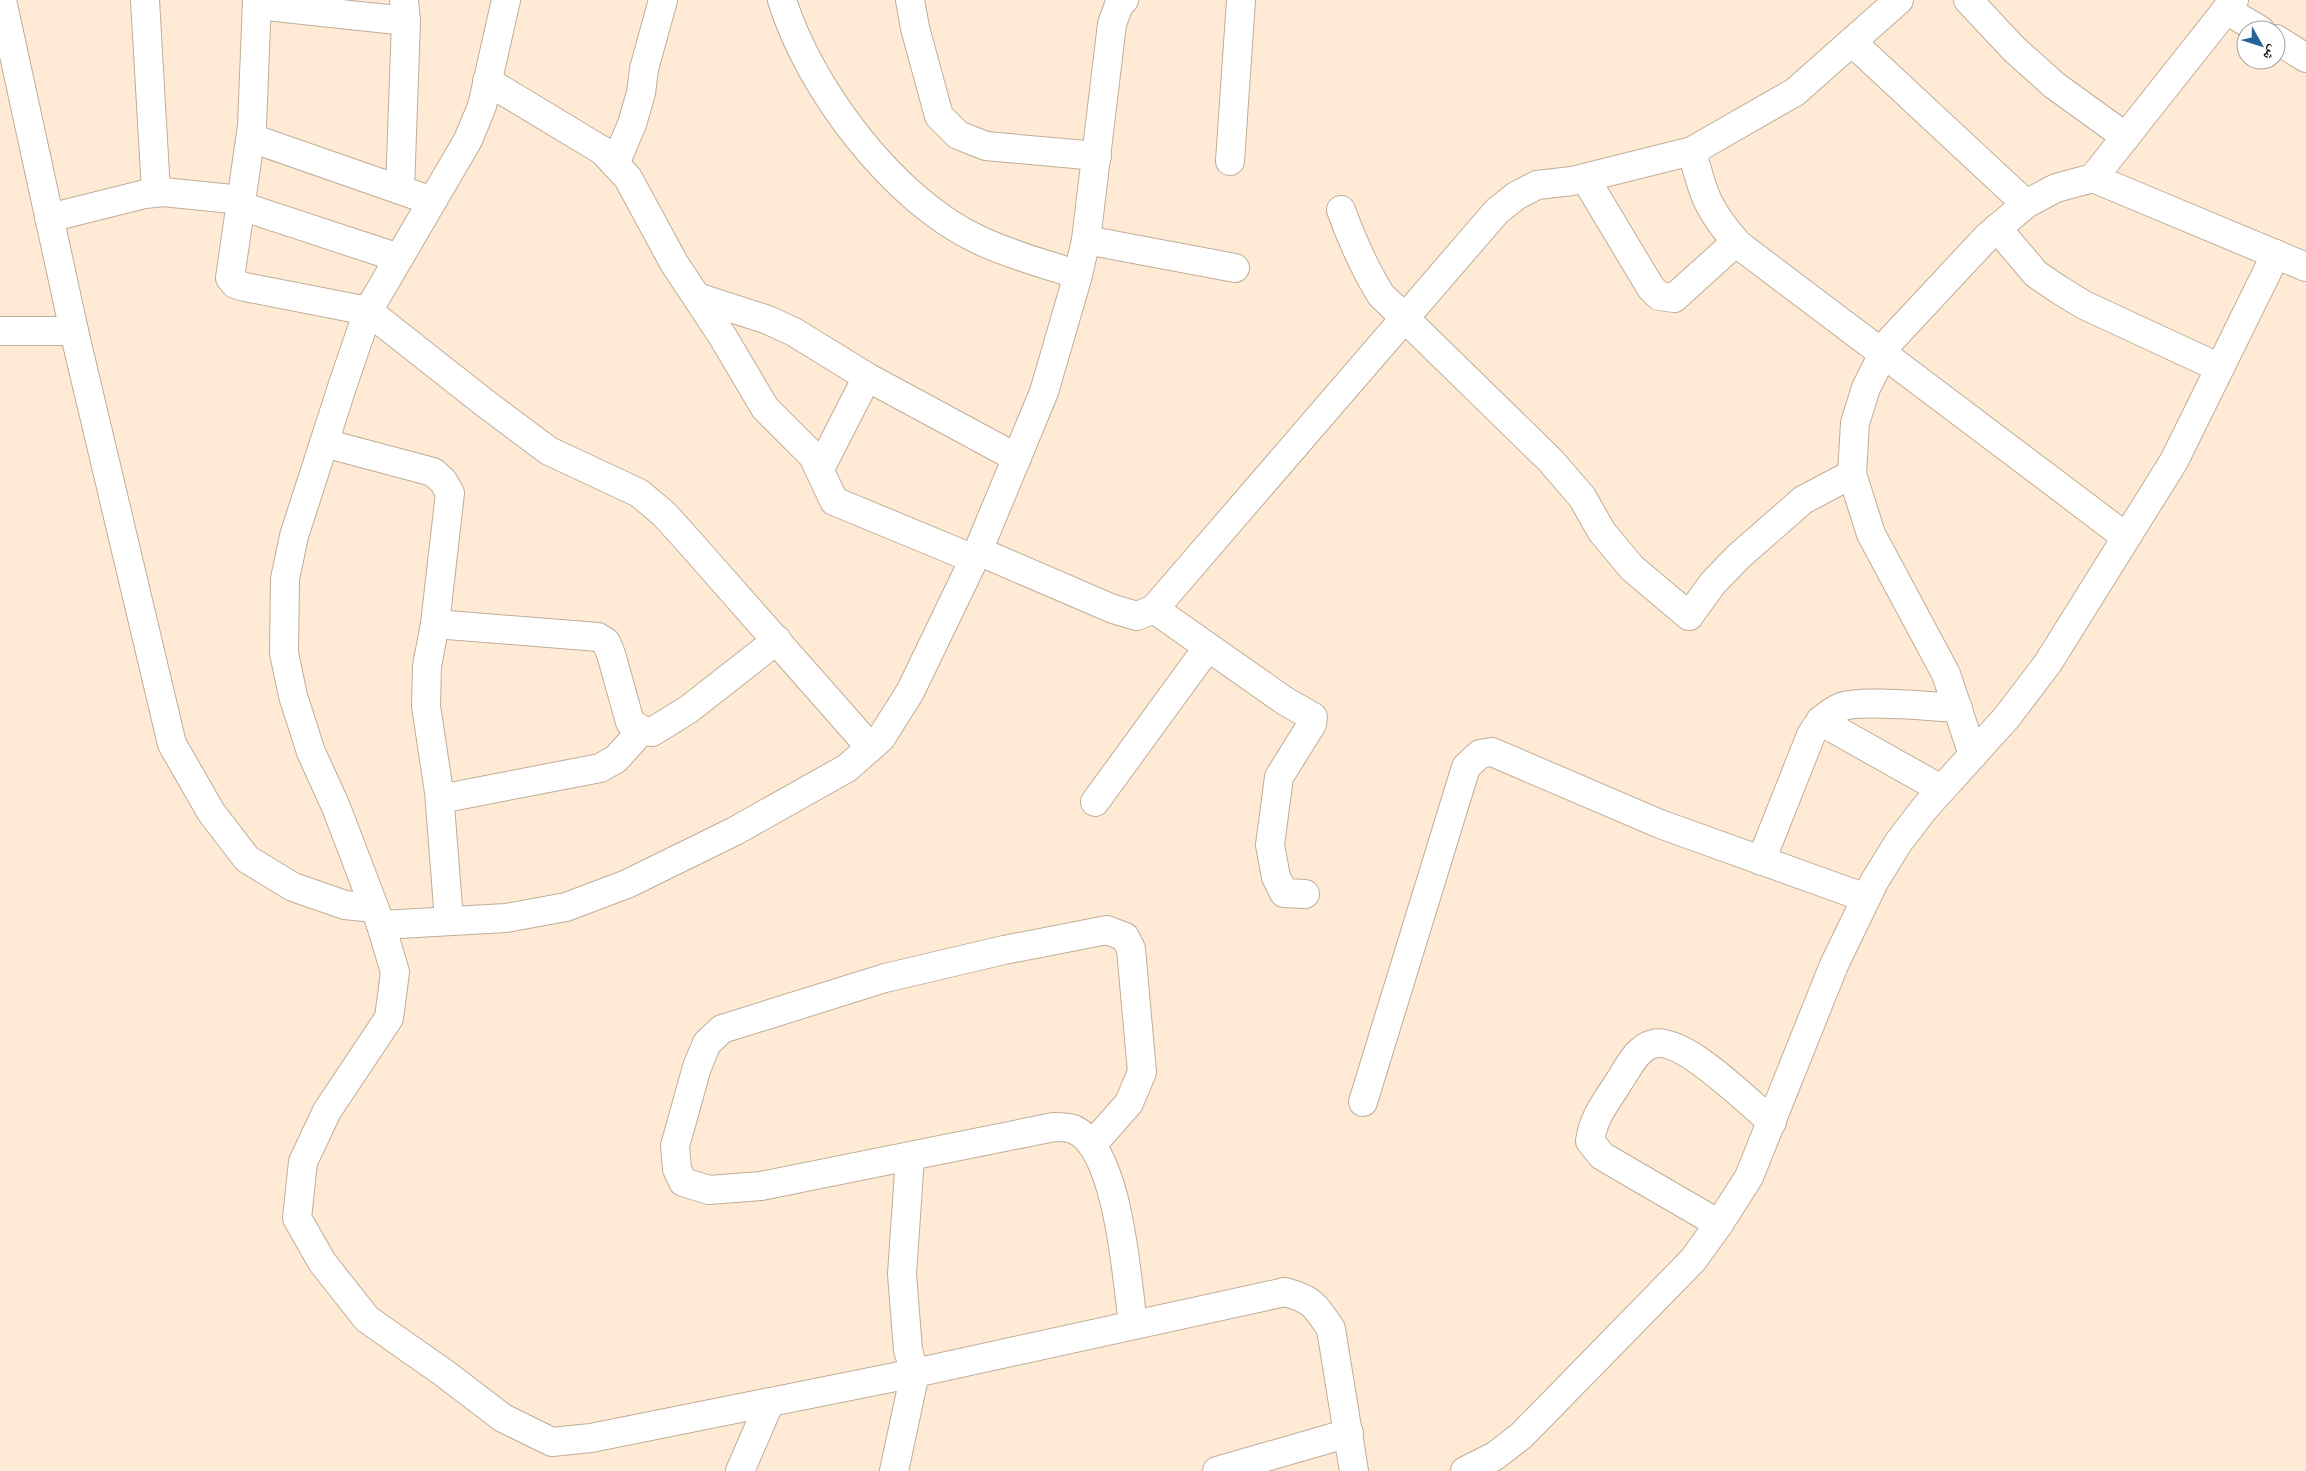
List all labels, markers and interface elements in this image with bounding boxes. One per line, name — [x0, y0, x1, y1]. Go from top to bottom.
north arrow — [2236, 20, 2286, 70]
text: ش — [2259, 42, 2282, 64]

